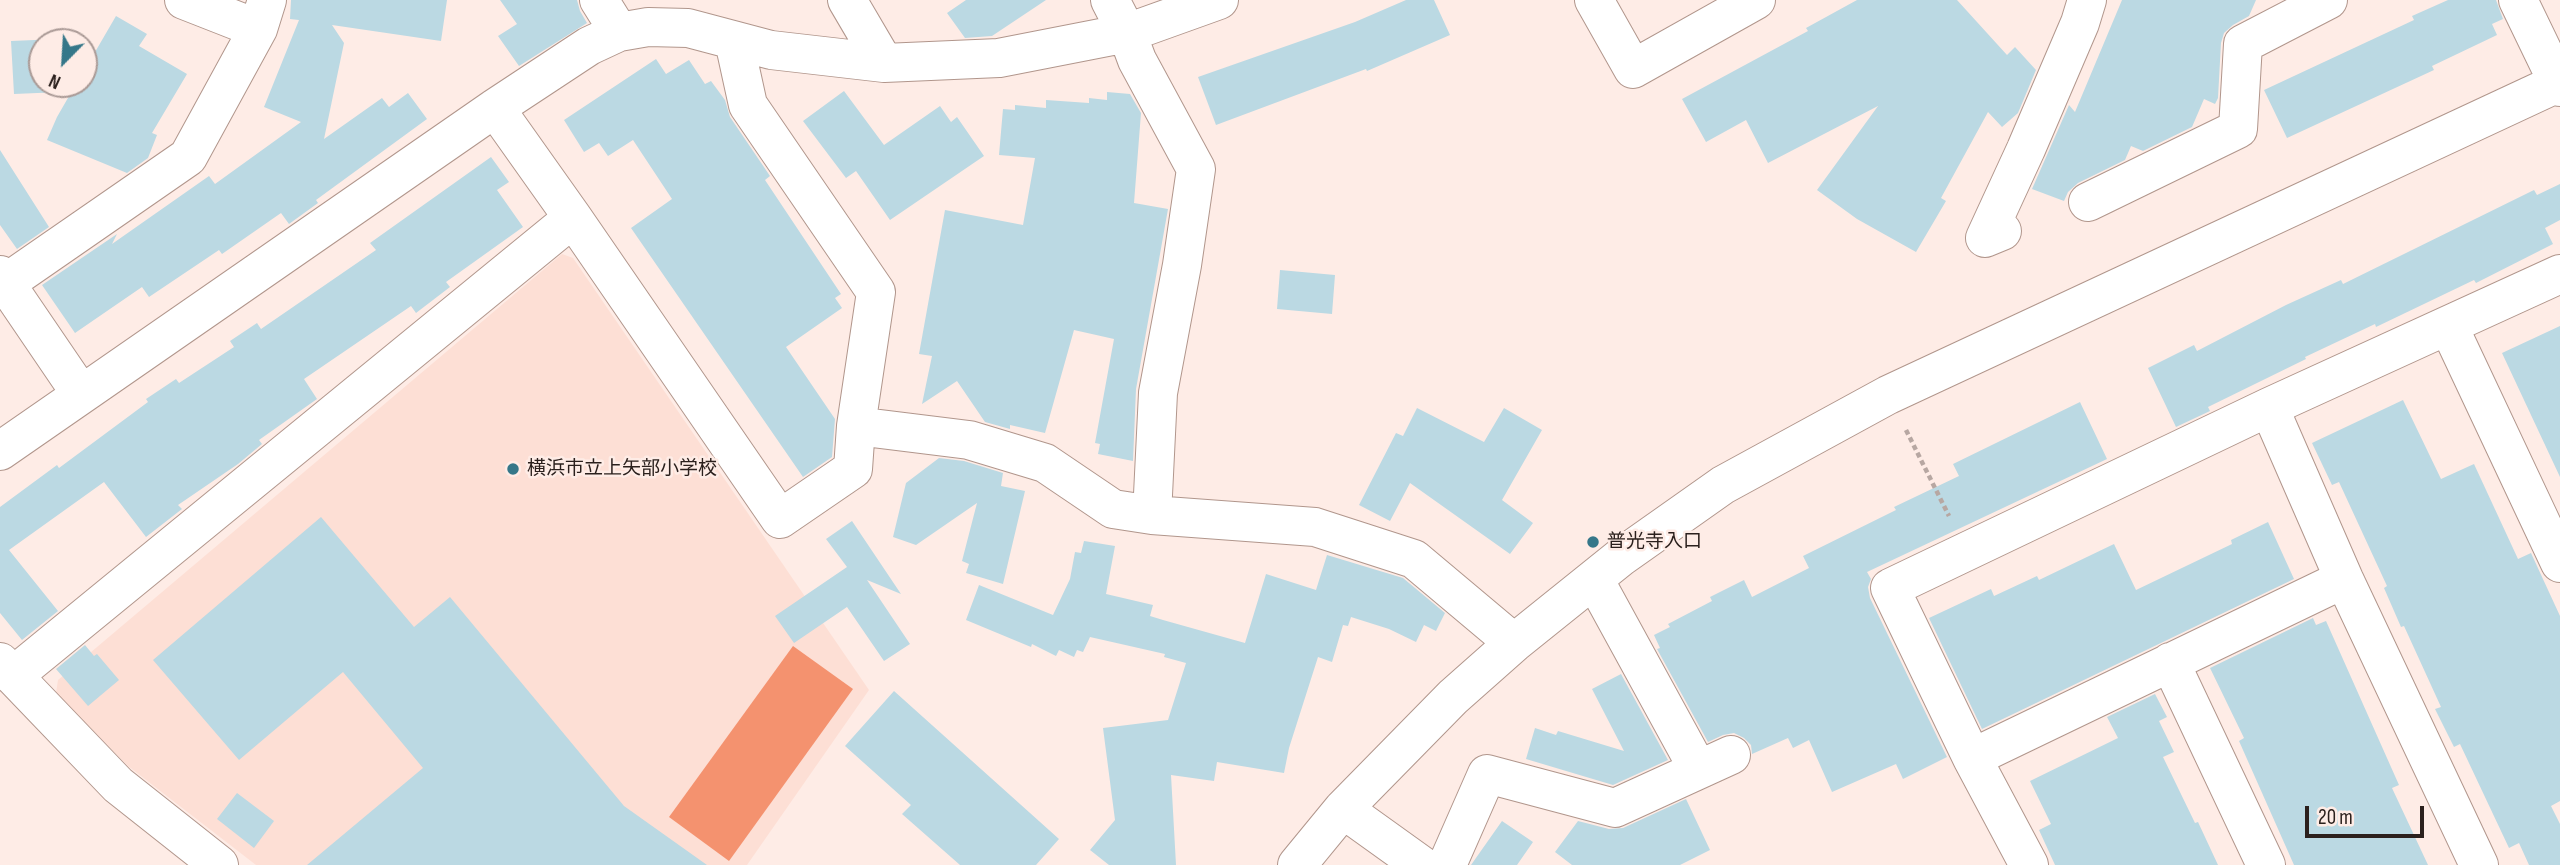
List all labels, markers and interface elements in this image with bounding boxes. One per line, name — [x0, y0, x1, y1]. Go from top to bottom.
north arrow — [28, 28, 98, 98]
text: N — [46, 68, 64, 93]
place label: 横浜市立上矢部小学校 — [527, 458, 717, 480]
marker: 横浜市立上矢部小学校 — [505, 461, 521, 477]
place label: 普光寺入口 — [1607, 531, 1702, 553]
marker: 普光寺入口 — [1585, 534, 1601, 550]
scale bar — [2308, 792, 2427, 836]
text: 20 m — [2318, 805, 2353, 830]

